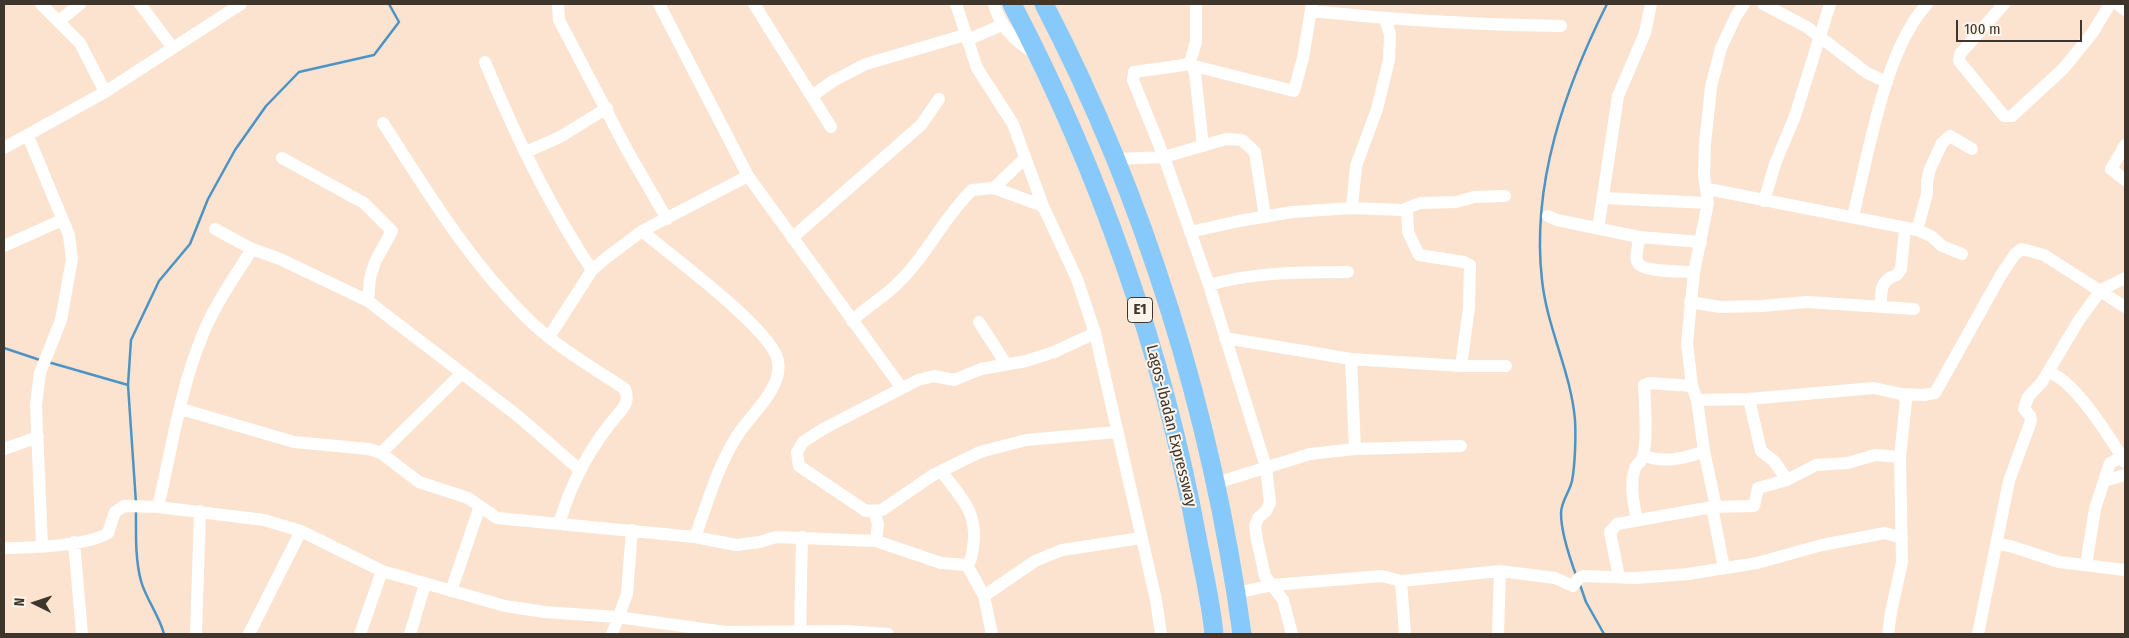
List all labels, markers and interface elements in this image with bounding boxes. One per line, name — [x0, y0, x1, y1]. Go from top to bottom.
scale bar — [1959, 10, 2085, 42]
text: 100 m — [1964, 20, 2001, 38]
road number: E1 — [1128, 298, 1152, 322]
street label: Lagos-Ibadan Expressway — [1142, 343, 1200, 509]
north arrow — [10, 578, 60, 628]
text: N — [11, 597, 28, 607]

